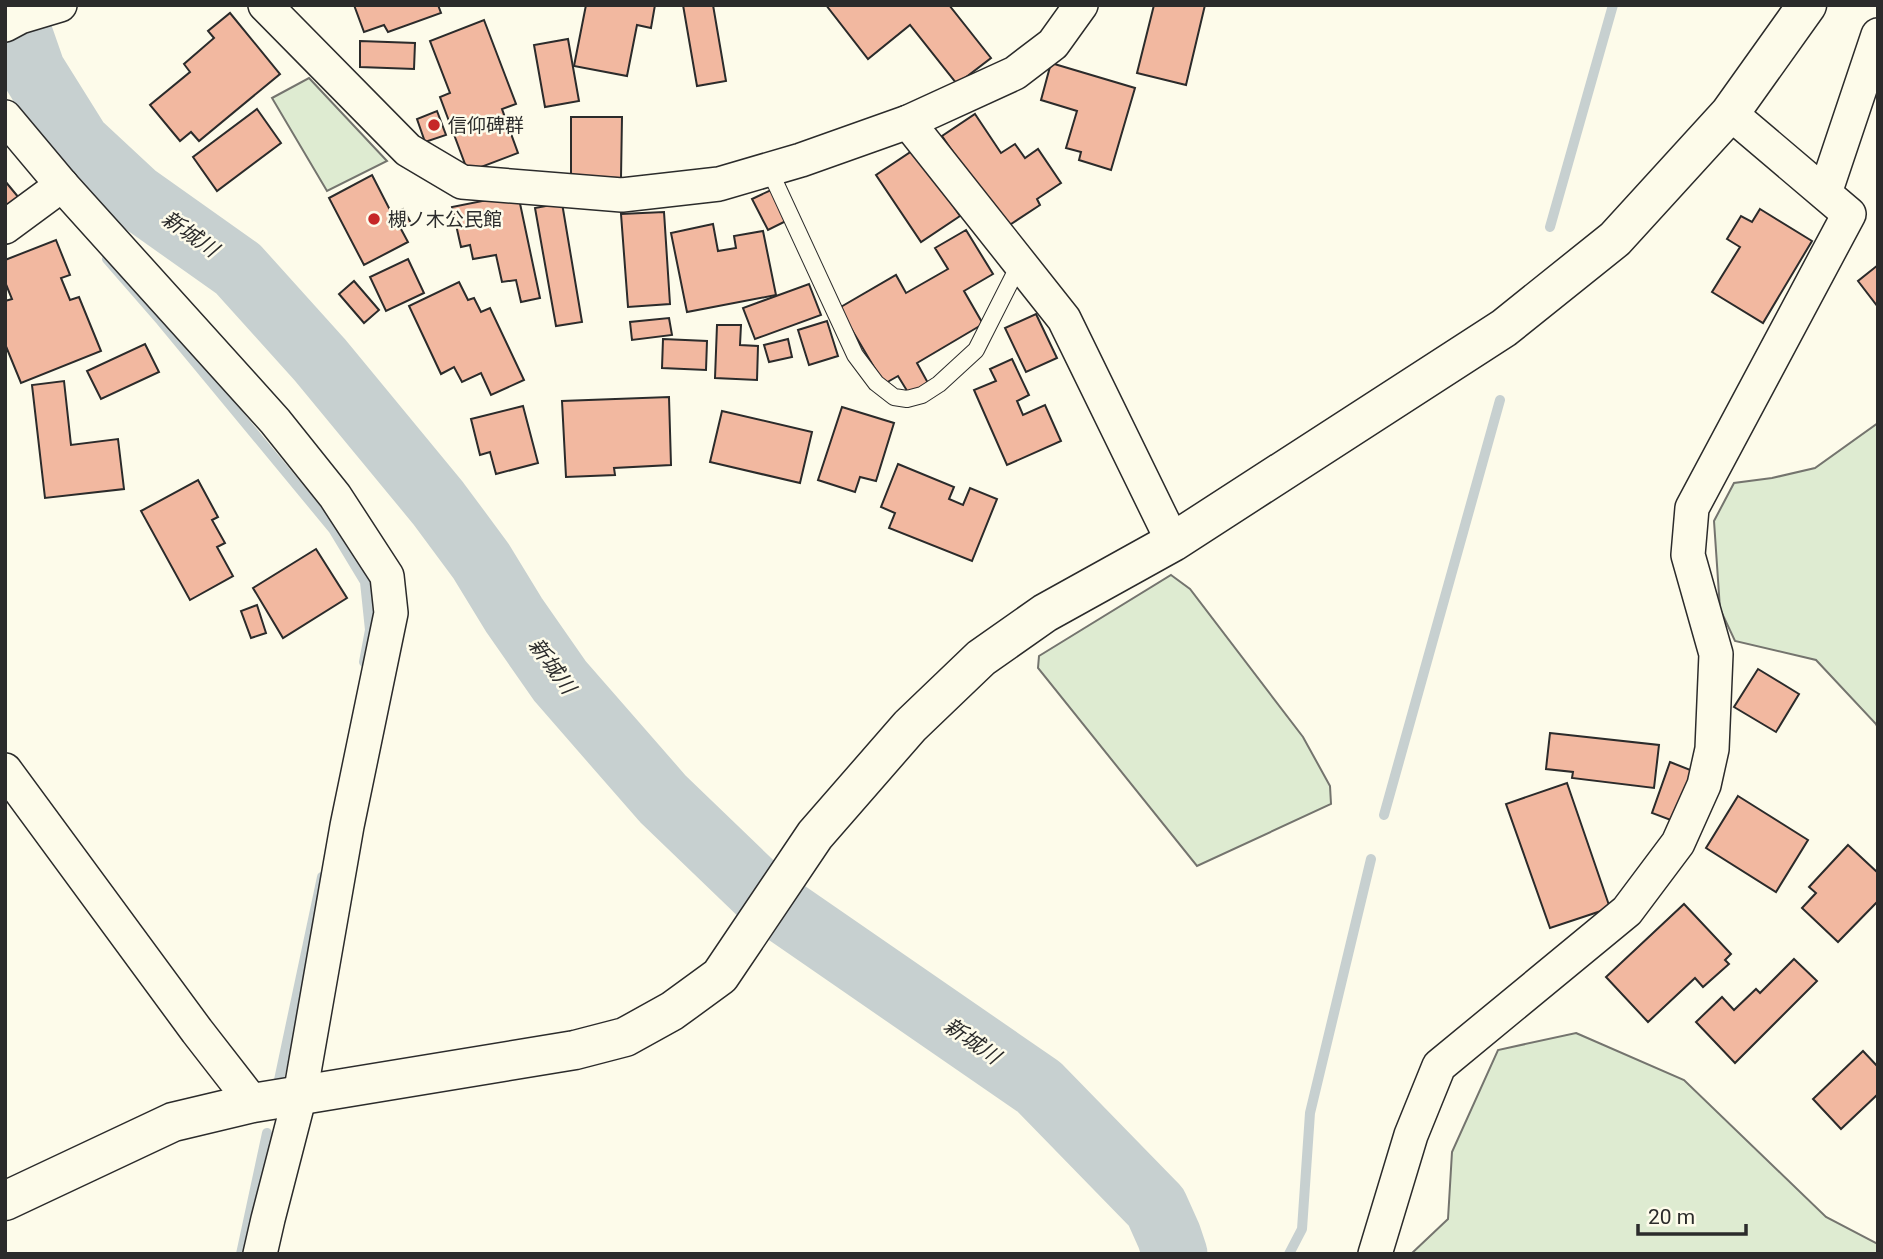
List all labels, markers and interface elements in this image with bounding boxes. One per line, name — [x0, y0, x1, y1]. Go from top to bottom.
place label: 信仰碑群 — [448, 114, 524, 137]
marker: 信仰碑群 — [426, 117, 442, 133]
water label: 新城川 — [157, 206, 224, 263]
place label: 槻ノ木公民館 — [388, 208, 502, 231]
marker: 槻ノ木公民館 — [366, 211, 382, 227]
water label: 新城川 — [524, 633, 581, 700]
water label: 新城川 — [939, 1013, 1006, 1070]
scale bar — [1638, 1192, 1746, 1236]
text: 20 m — [1648, 1205, 1695, 1229]

